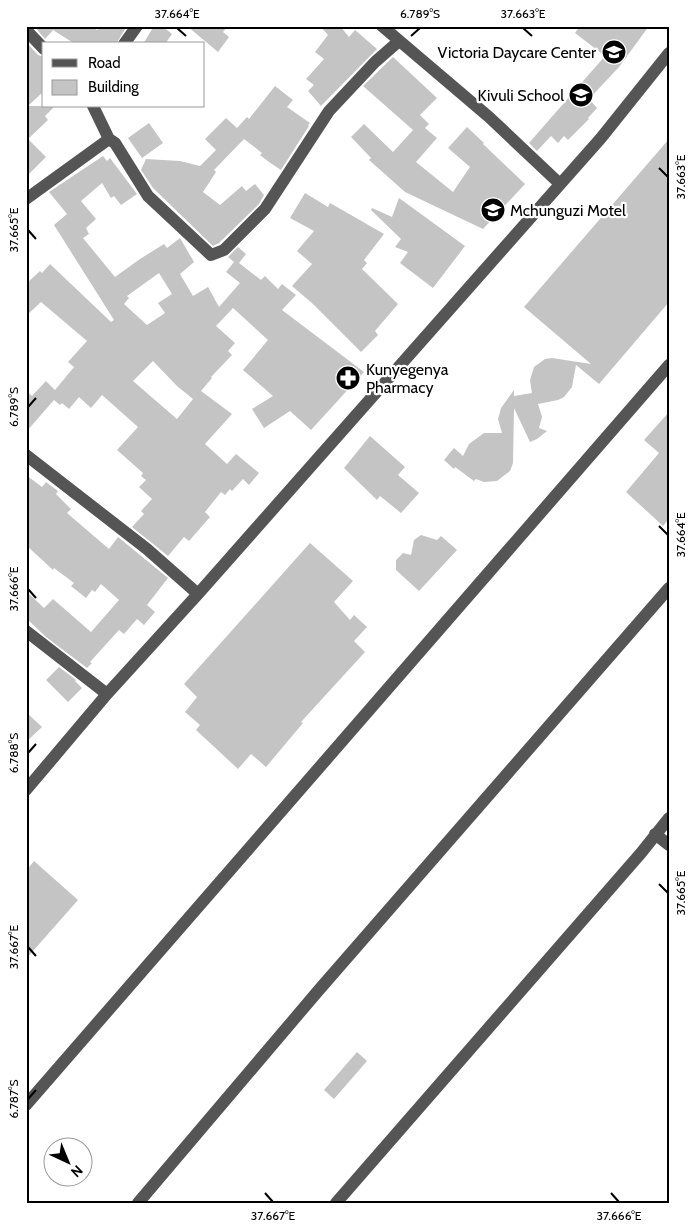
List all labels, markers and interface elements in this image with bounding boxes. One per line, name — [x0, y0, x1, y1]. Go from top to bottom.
text: 37.664°E — [154, 6, 200, 21]
text: 6.789°S — [400, 6, 440, 21]
text: 37.663°E — [501, 6, 546, 21]
school or university icon: Victoria Daycare Center — [601, 39, 627, 65]
legend — [42, 42, 205, 108]
place label: Victoria Daycare Center — [437, 43, 597, 62]
text: Road — [88, 54, 121, 72]
text: Building — [88, 78, 139, 96]
school or university icon: Kivuli School — [568, 82, 594, 108]
place label: Kivuli School — [477, 86, 564, 105]
text: 37.663°E — [673, 154, 688, 199]
school or university icon: Mchunguzi Motel — [480, 197, 506, 223]
place label: Mchunguzi Motel — [510, 201, 626, 220]
text: 37.665°E — [6, 207, 21, 252]
place label: Kunyegenya Pharmacy — [366, 360, 449, 397]
pharmacy icon: Kunyegenya Pharmacy — [335, 365, 361, 391]
text: 6.789°S — [6, 387, 21, 427]
text: 37.664°E — [673, 512, 688, 558]
text: 37.666°E — [6, 566, 21, 612]
text: 6.788°S — [6, 733, 21, 773]
text: 37.665°E — [673, 870, 688, 915]
text: 37.667°E — [6, 925, 21, 969]
text: 6.787°S — [6, 1079, 21, 1119]
north arrow — [42, 1136, 92, 1186]
text: N — [67, 1161, 87, 1181]
text: 37.667°E — [251, 1208, 295, 1223]
text: 37.666°E — [596, 1208, 642, 1223]

